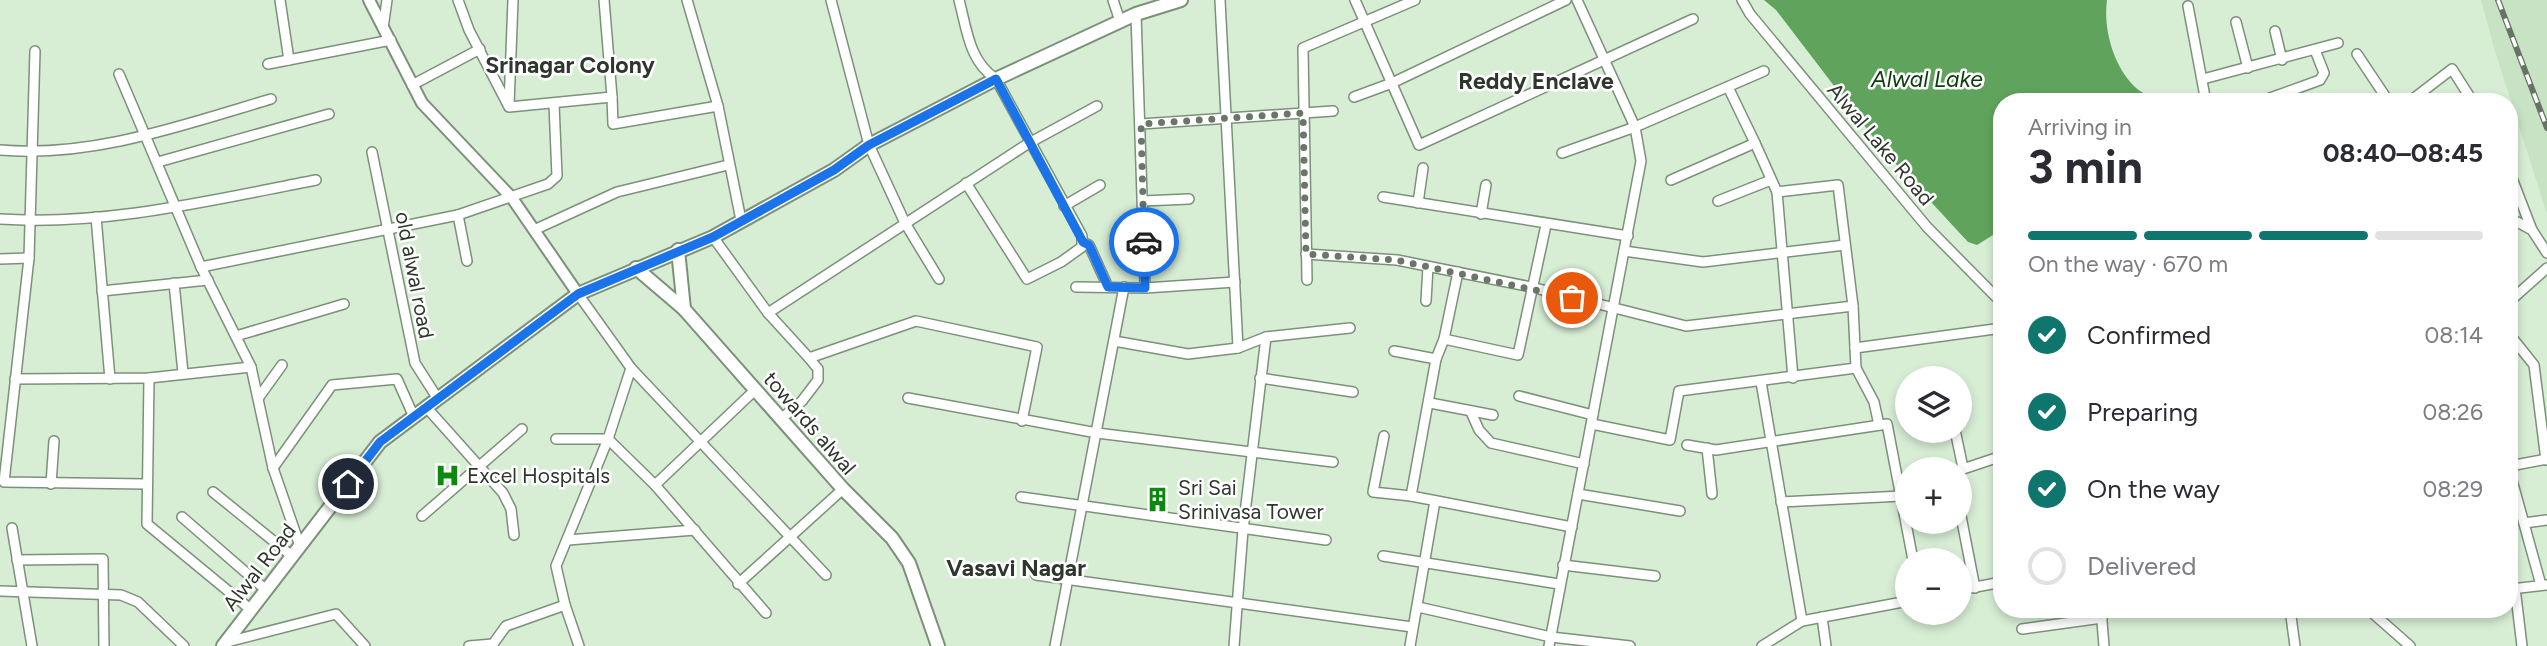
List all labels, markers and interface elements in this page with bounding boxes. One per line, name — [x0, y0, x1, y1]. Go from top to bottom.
district label: Srinagar Colony — [485, 51, 655, 79]
water label: Alwal Lake — [1870, 65, 1983, 93]
district label: Reddy Enclave — [1458, 67, 1614, 95]
street label: Alwal Lake Road — [1823, 78, 1939, 210]
text: Arriving in — [2028, 113, 2132, 141]
text: 08:40–08:45 — [2323, 137, 2483, 169]
text: 3 min — [2028, 139, 2143, 195]
courier — [1109, 207, 1179, 277]
street label: old alwal road — [390, 209, 440, 341]
icon: car — [1125, 223, 1163, 261]
text: On the way · 670 m — [2028, 250, 2228, 278]
pin — [1542, 268, 1602, 328]
icon: bag — [1553, 279, 1591, 317]
icon: check — [2028, 316, 2066, 354]
text: Confirmed — [2087, 319, 2211, 351]
text: 08:14 — [2425, 321, 2483, 349]
map controls — [1895, 366, 1972, 625]
button: layers — [1895, 366, 1972, 443]
street label: towards alwal — [759, 367, 861, 479]
icon: check — [2028, 393, 2066, 431]
text: Preparing — [2087, 396, 2198, 428]
text: 08:26 — [2422, 398, 2483, 426]
pin — [318, 454, 378, 514]
button: + — [1895, 457, 1972, 534]
hospital icon: Excel Hospitals — [433, 461, 461, 489]
place label: Excel Hospitals — [467, 463, 610, 488]
icon: home — [329, 465, 367, 503]
icon: check — [2028, 470, 2066, 508]
text: On the way — [2087, 473, 2220, 505]
place label: Sri Sai Srinivasa Tower — [1178, 475, 1324, 524]
text: 08:29 — [2422, 475, 2483, 503]
building icon: Sri Sai Srinivasa Tower — [1144, 485, 1172, 513]
street label: Alwal Road — [217, 518, 301, 616]
button: − — [1895, 548, 1972, 625]
text: Delivered — [2087, 550, 2196, 582]
district label: Vasavi Nagar — [946, 554, 1086, 582]

